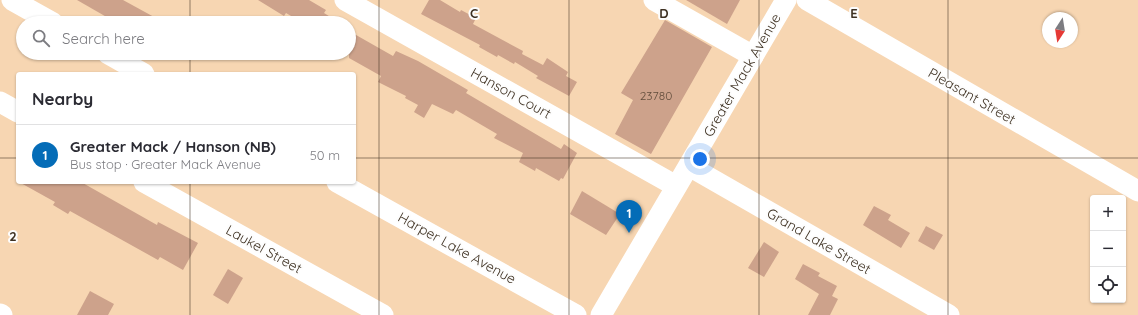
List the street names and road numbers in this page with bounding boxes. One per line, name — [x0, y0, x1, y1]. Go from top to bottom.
street label: Greater Mack Avenue — [699, 10, 785, 140]
street label: Hanson Court — [468, 63, 555, 123]
street label: Pleasant Street — [925, 64, 1019, 128]
street label: Grand Lake Street — [764, 204, 874, 278]
street label: Harper Lake Avenue — [395, 208, 519, 288]
street label: Laukel Street — [223, 221, 305, 277]

